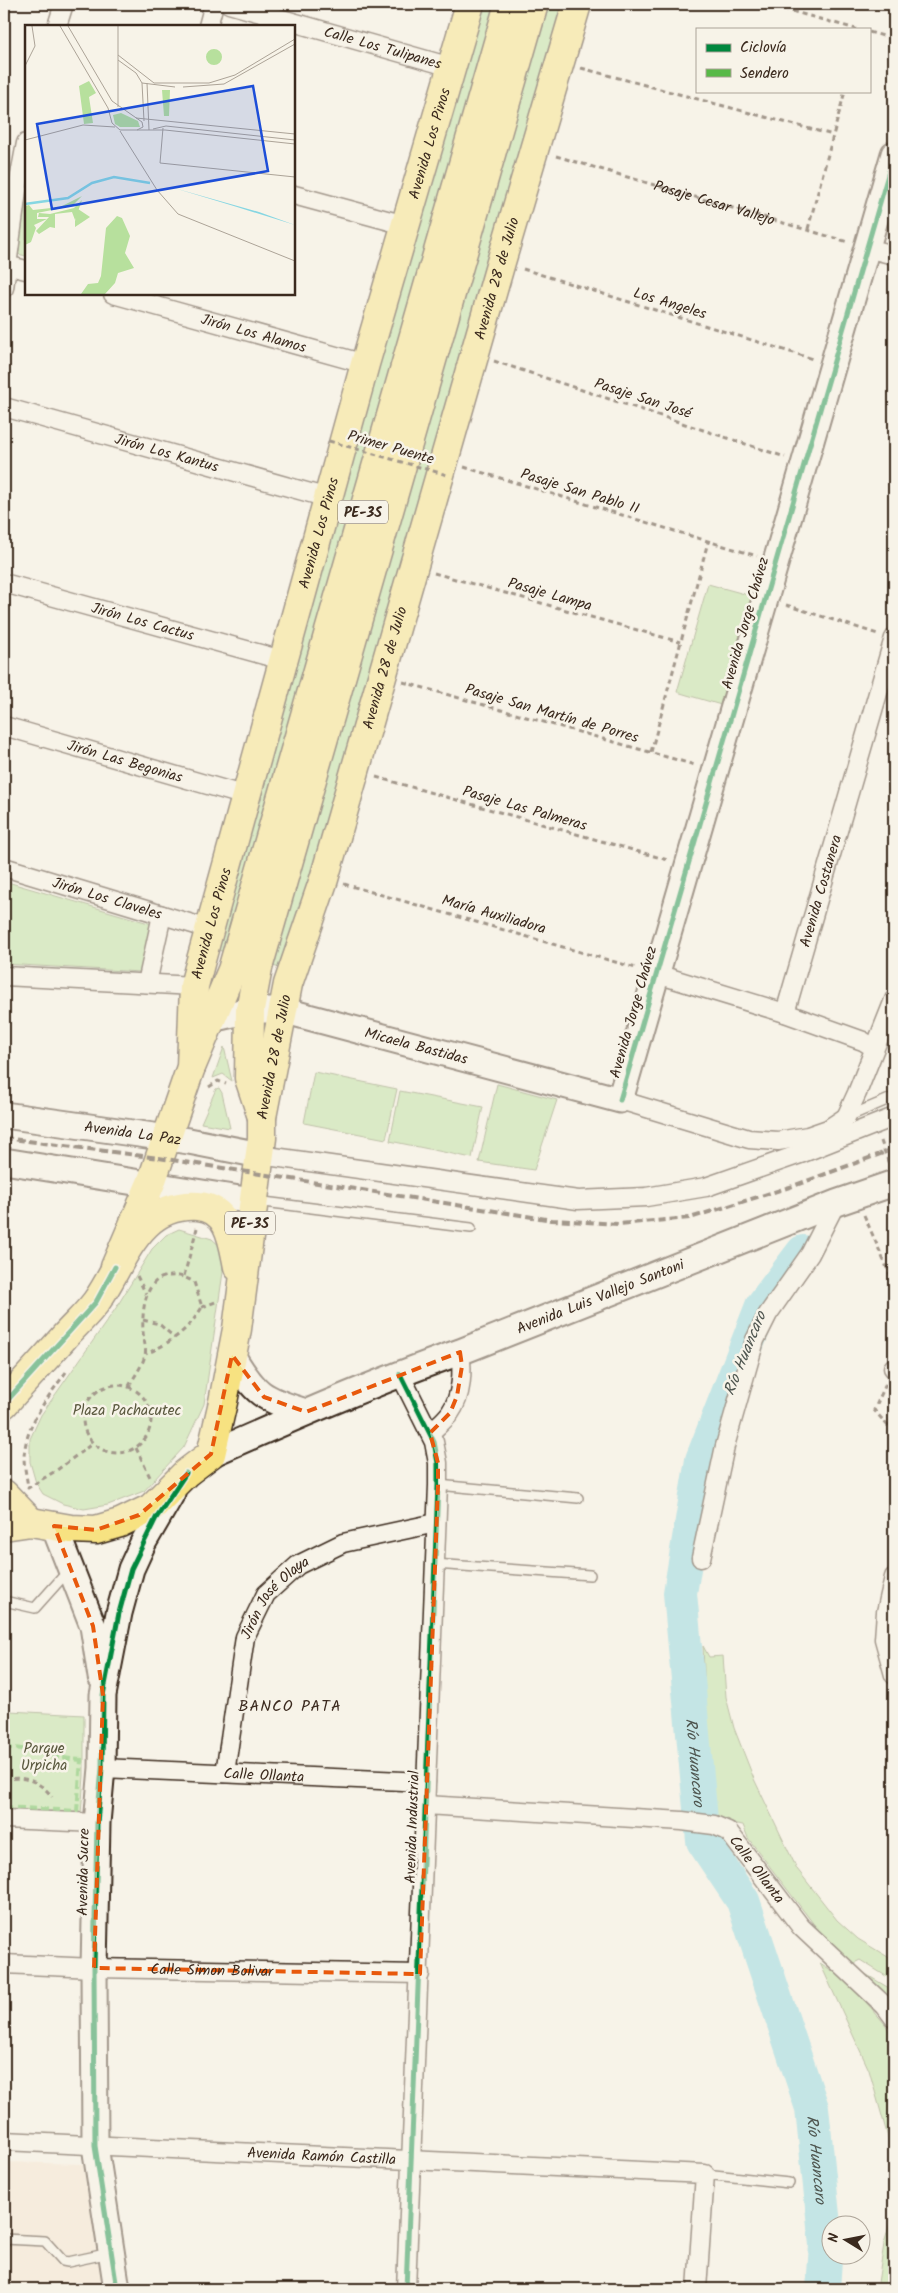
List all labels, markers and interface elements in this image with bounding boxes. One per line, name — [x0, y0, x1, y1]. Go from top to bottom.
street label: Calle Los Tulipanes — [321, 21, 445, 77]
inset map — [25, 25, 295, 295]
legend — [696, 28, 870, 92]
text: Ciclovía — [740, 36, 787, 60]
text: Sendero — [740, 62, 789, 86]
street label: Avenida Los Pinos — [403, 85, 458, 202]
street label: Pasaje Cesar Vallejo — [651, 174, 778, 233]
street label: Avenida 28 de Julio — [468, 214, 527, 343]
street label: Los Angeles — [630, 281, 710, 327]
street label: Jirón Los Alamos — [198, 308, 310, 360]
street label: Pasaje San José — [591, 372, 696, 426]
street label: Primer Puente — [345, 424, 437, 472]
street label: Jirón Los Kantus — [112, 428, 222, 480]
street label: Pasaje San Pablo II — [517, 462, 642, 522]
street label: Avenida Los Pinos — [293, 474, 346, 592]
road number: PE-3S — [338, 501, 388, 524]
street label: Avenida Jorge Chávez — [716, 554, 776, 692]
street label: Pasaje Lampa — [505, 571, 595, 618]
street label: Jirón Los Cactus — [88, 597, 197, 648]
street label: Avenida 28 de Julio — [357, 603, 415, 732]
street label: Pasaje San Martín de Porres — [462, 678, 642, 750]
street label: Jirón Las Begonias — [64, 734, 186, 790]
street label: Pasaje Las Palmeras — [460, 780, 590, 838]
street label: Avenida Costanera — [794, 832, 849, 950]
street label: Avenida Los Pinos — [185, 865, 239, 982]
street label: Jirón Los Claveles — [49, 871, 165, 927]
street label: María Auxiliadora — [439, 889, 549, 941]
street label: Avenida Jorge Chávez — [604, 943, 664, 1081]
street label: Avenida 28 de Julio — [251, 992, 299, 1121]
street label: Micaela Bastidas — [362, 1021, 471, 1072]
street label: Avenida La Paz — [83, 1115, 183, 1153]
road number: PE-3S — [225, 1212, 275, 1234]
street label: Avenida Luis Vallejo Santoni — [513, 1253, 689, 1341]
water label: Río Huancaro — [717, 1306, 774, 1399]
park label: Plaza Pachacutec — [73, 1399, 182, 1423]
street label: Jirón José Olaya — [235, 1550, 314, 1644]
district label: BANCO PATA — [238, 1694, 342, 1719]
water label: Río Huancaro — [678, 1717, 711, 1809]
park label: Parque Urpicha — [21, 1737, 67, 1778]
street label: Calle Ollanta — [223, 1762, 305, 1790]
street label: Avenida Industrial — [399, 1770, 427, 1884]
street label: Avenida Sucre — [71, 1828, 97, 1916]
street label: Calle Ollanta — [722, 1830, 790, 1909]
street label: Calle Simon Bolivar — [150, 1958, 274, 1984]
water label: Río Huancaro — [799, 2114, 833, 2207]
street label: Avenida Ramón Castilla — [247, 2141, 397, 2172]
north arrow — [820, 2216, 870, 2266]
text: N — [823, 2231, 846, 2244]

